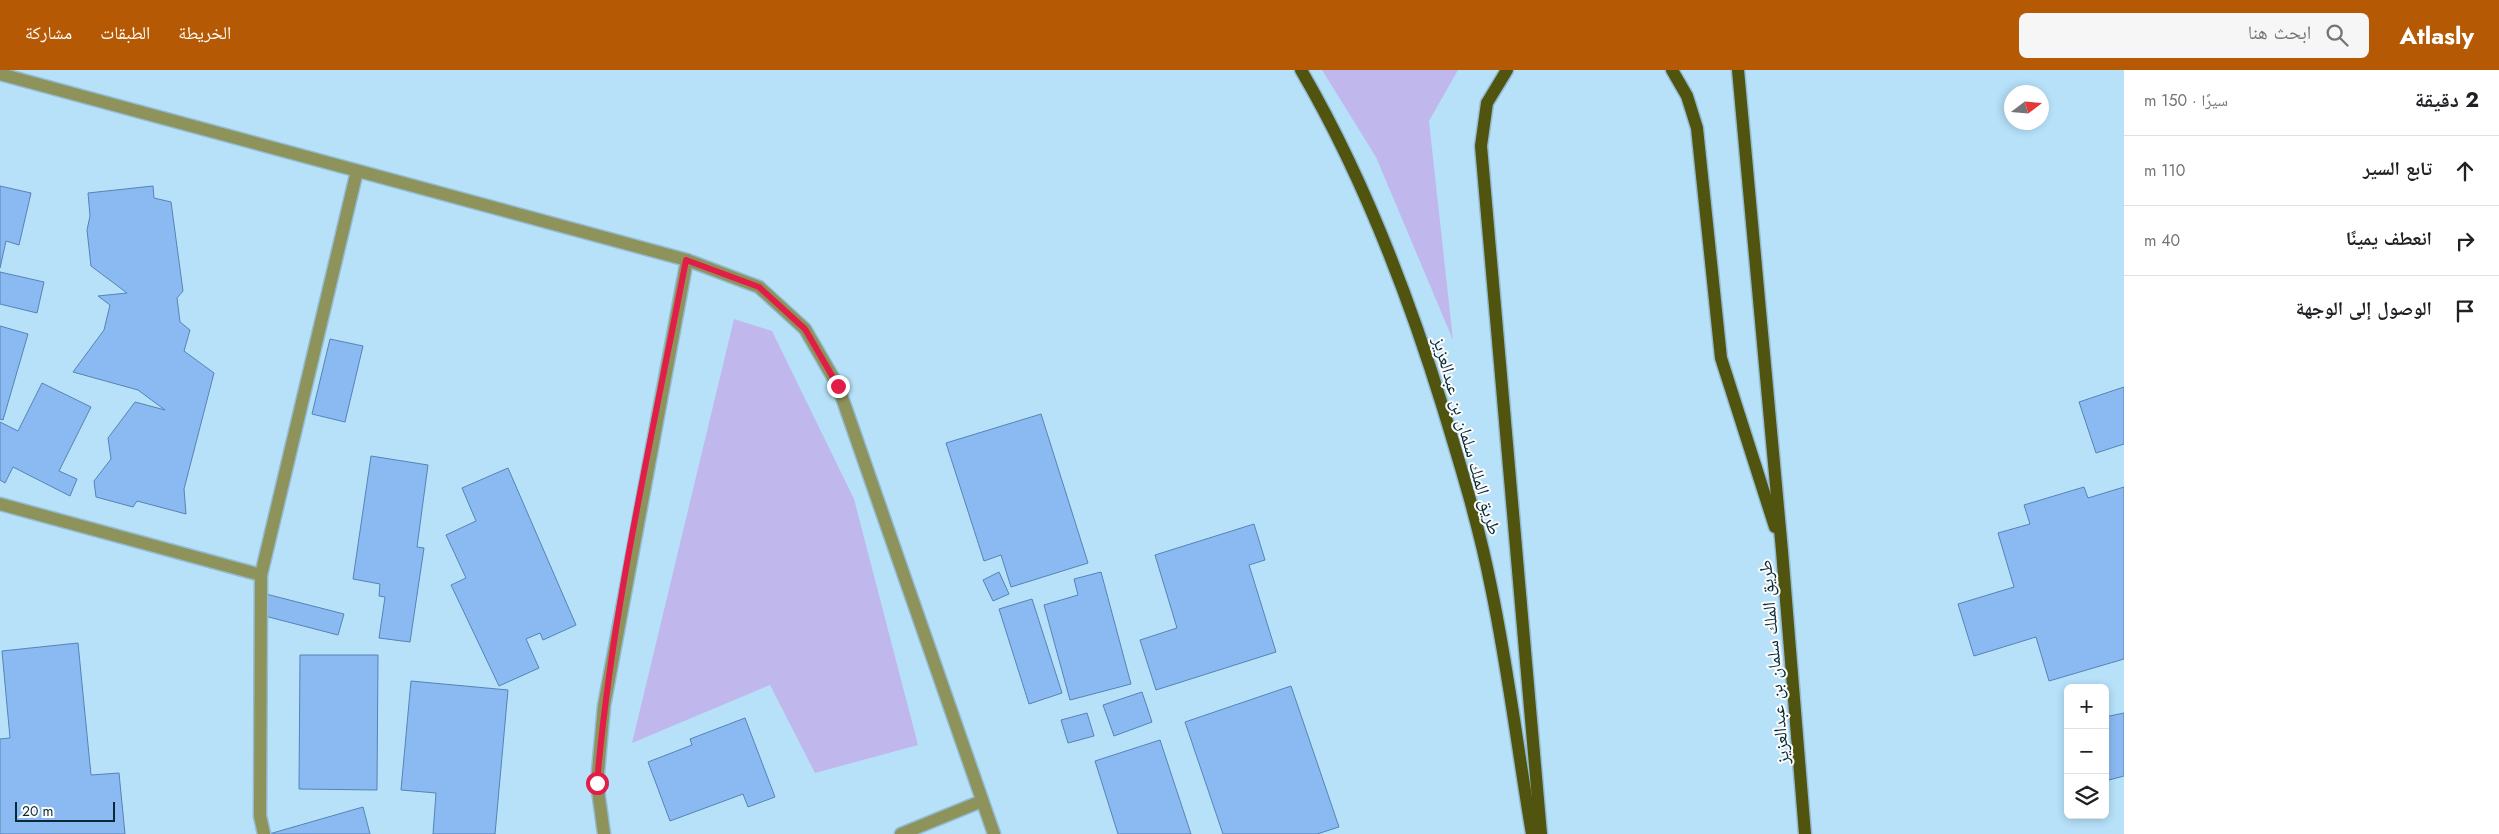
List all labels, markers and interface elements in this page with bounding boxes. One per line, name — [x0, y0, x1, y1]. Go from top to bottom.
search box — [2019, 13, 2369, 58]
text: Atlasly — [2399, 18, 2474, 53]
text: ابحث هنا — [2248, 19, 2311, 46]
text: مشاركة — [25, 20, 72, 46]
text: الطبقات — [100, 20, 150, 46]
text: الخريطة — [178, 20, 231, 46]
icon: search — [2323, 21, 2351, 49]
north arrow — [2004, 85, 2049, 130]
text: 2 دقيقة — [2415, 85, 2479, 115]
text: سيرًا · 150 m — [2144, 89, 2228, 112]
text: تابع السير — [2363, 155, 2432, 182]
icon: ahead — [2451, 157, 2479, 185]
text: 110 m — [2144, 159, 2185, 182]
text: انعطف يمينًا — [2346, 225, 2432, 252]
icon: right — [2451, 227, 2479, 255]
text: 40 m — [2144, 229, 2180, 252]
text: الوصول إلى الوجهة — [2296, 295, 2432, 322]
icon: arrive — [2451, 297, 2479, 325]
street label: طريق الملك سلمان بن عبدالعزيز — [1426, 333, 1508, 538]
route end — [827, 375, 850, 398]
street label: طريق الملك سلمان بن عبدالعزيز — [1752, 559, 1796, 766]
map controls — [2064, 684, 2109, 819]
button: + — [2064, 684, 2109, 729]
button: − — [2064, 729, 2109, 774]
route start — [586, 772, 609, 795]
button: layers — [2064, 774, 2109, 819]
scale bar — [15, 799, 115, 822]
text: 20 m — [22, 801, 54, 821]

